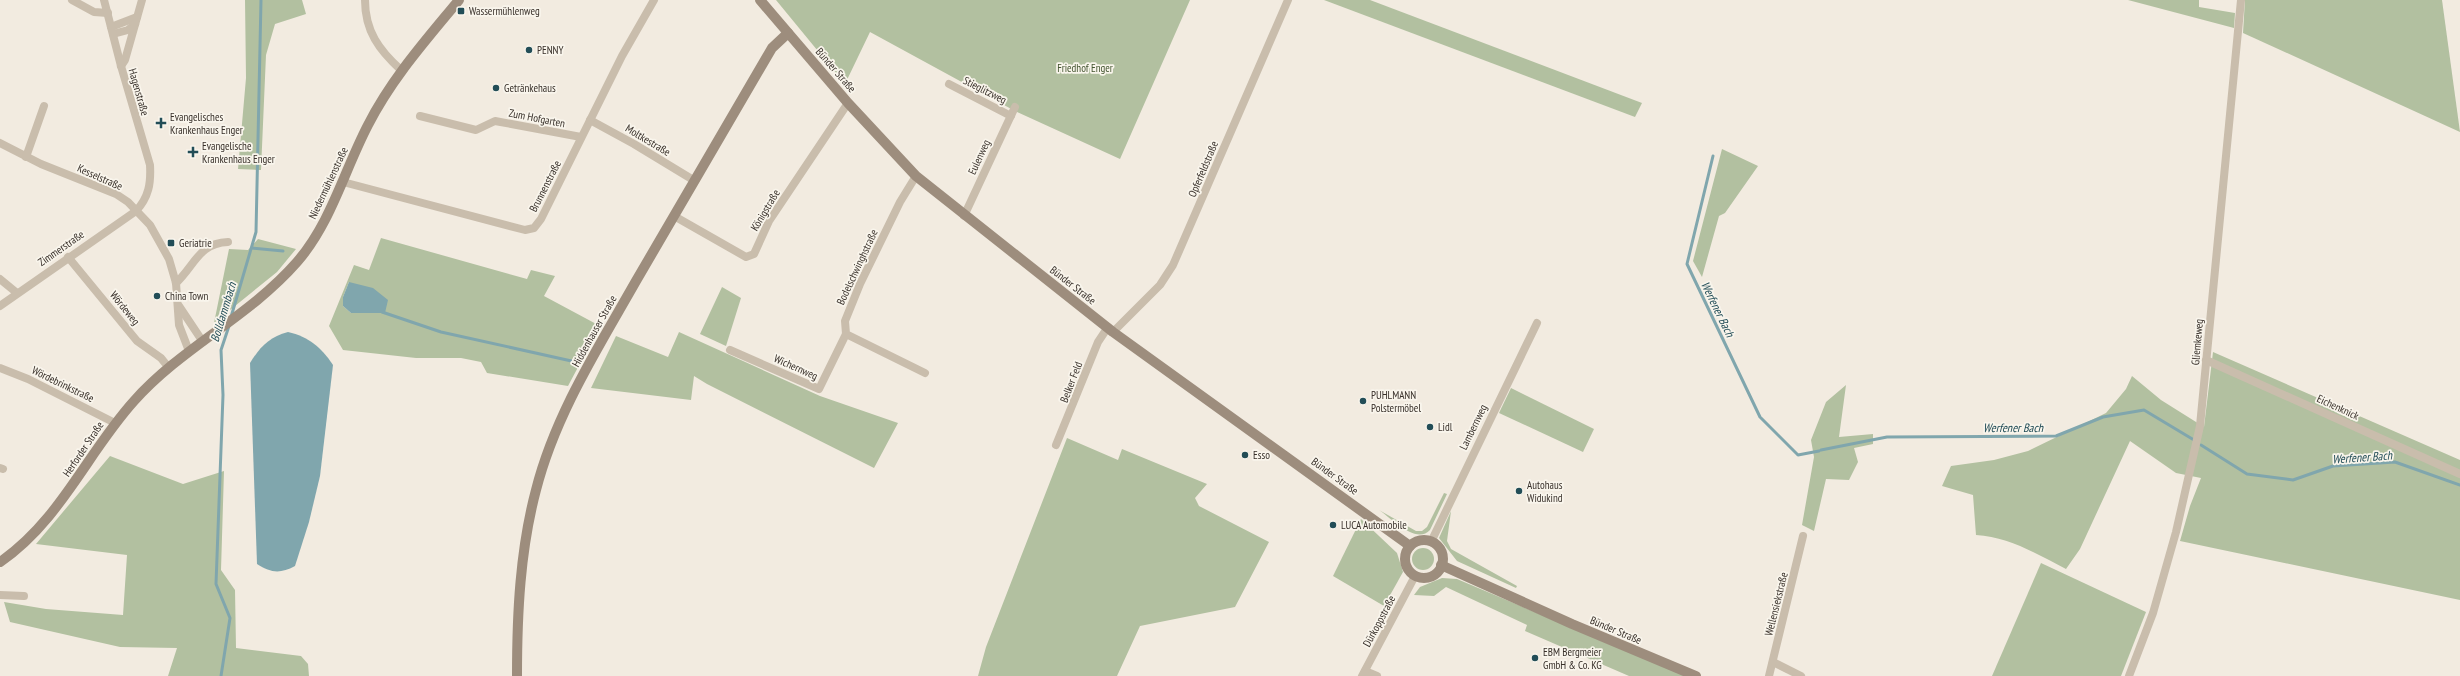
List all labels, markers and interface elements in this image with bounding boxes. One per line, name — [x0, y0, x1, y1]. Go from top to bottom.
place label: Wassermühlenweg — [469, 4, 540, 18]
marker: Wassermühlenweg — [456, 6, 466, 16]
place label: PENNY — [537, 43, 564, 57]
marker: PENNY — [524, 45, 534, 55]
street label: Bünder Straße — [813, 45, 859, 95]
park label: Friedhof Enger — [1057, 61, 1113, 75]
street label: Hagenstraße — [126, 67, 153, 118]
street label: Stieglitzweg — [961, 73, 1009, 107]
place label: Getränkehaus — [504, 81, 556, 95]
marker: Getränkehaus — [491, 83, 501, 93]
street label: Zum Hofgarten — [508, 106, 566, 130]
place label: Evangelisches Krankenhaus Enger — [170, 110, 243, 137]
marker: Evangelisches Krankenhaus Enger — [155, 117, 167, 129]
street label: Moltkestraße — [623, 121, 673, 159]
street label: Eulenweg — [965, 137, 993, 177]
street label: Opferfeldstraße — [1185, 138, 1221, 199]
place label: Evangelische Krankenhaus Enger — [202, 139, 275, 166]
street label: Niedermühlenstraße — [305, 144, 351, 221]
marker: Evangelische Krankenhaus Enger — [187, 146, 199, 158]
street label: Brunnenstraße — [526, 157, 564, 214]
street label: Kesselstraße — [75, 161, 125, 193]
street label: Königstraße — [747, 186, 783, 233]
street label: Zimmerstraße — [35, 227, 87, 269]
street label: Bodelschwinghstraße — [833, 227, 881, 307]
place label: Geriatrie — [179, 236, 212, 250]
marker: Geriatrie — [166, 238, 176, 248]
street label: Bünder Straße — [1047, 263, 1099, 308]
water label: Werfener Bach — [1698, 279, 1738, 340]
water label: Bolldammbach — [207, 280, 239, 344]
street label: Wördeweg — [107, 288, 143, 328]
place label: China Town — [165, 289, 208, 303]
marker: China Town — [152, 291, 162, 301]
street label: Hiddenhauser Straße — [569, 292, 620, 369]
street label: Gliemkeweg — [2188, 318, 2206, 366]
street label: Wichernweg — [772, 351, 820, 383]
street label: Belker Feld — [1057, 359, 1085, 404]
street label: Wördebrinkstraße — [30, 363, 97, 405]
place label: PUHLMANN Polstermöbel — [1371, 388, 1421, 415]
street label: Eichenknick — [2315, 391, 2362, 423]
marker: PUHLMANN Polstermöbel — [1358, 396, 1368, 406]
street label: Lambernweg — [1456, 402, 1490, 452]
street label: Herforder Straße — [59, 418, 107, 479]
place label: Lidl — [1438, 420, 1453, 434]
water label: Werfener Bach — [1983, 420, 2044, 435]
marker: Lidl — [1425, 422, 1435, 432]
water label: Werfener Bach — [2332, 447, 2393, 467]
place label: Esso — [1253, 448, 1270, 462]
marker: Esso — [1240, 450, 1250, 460]
street label: Bünder Straße — [1309, 454, 1362, 498]
place label: Autohaus Widukind — [1527, 478, 1563, 505]
marker: Autohaus Widukind — [1514, 486, 1524, 496]
place label: LUCA Automobile — [1341, 518, 1407, 532]
marker: LUCA Automobile — [1328, 520, 1338, 530]
street label: Wellensiekstraße — [1761, 570, 1791, 637]
street label: Dürkoppstraße — [1360, 593, 1399, 649]
street label: Bünder Straße — [1588, 613, 1644, 647]
place label: EBM Bergmeier GmbH & Co. KG — [1543, 645, 1602, 672]
marker: EBM Bergmeier GmbH & Co. KG — [1530, 653, 1540, 663]

